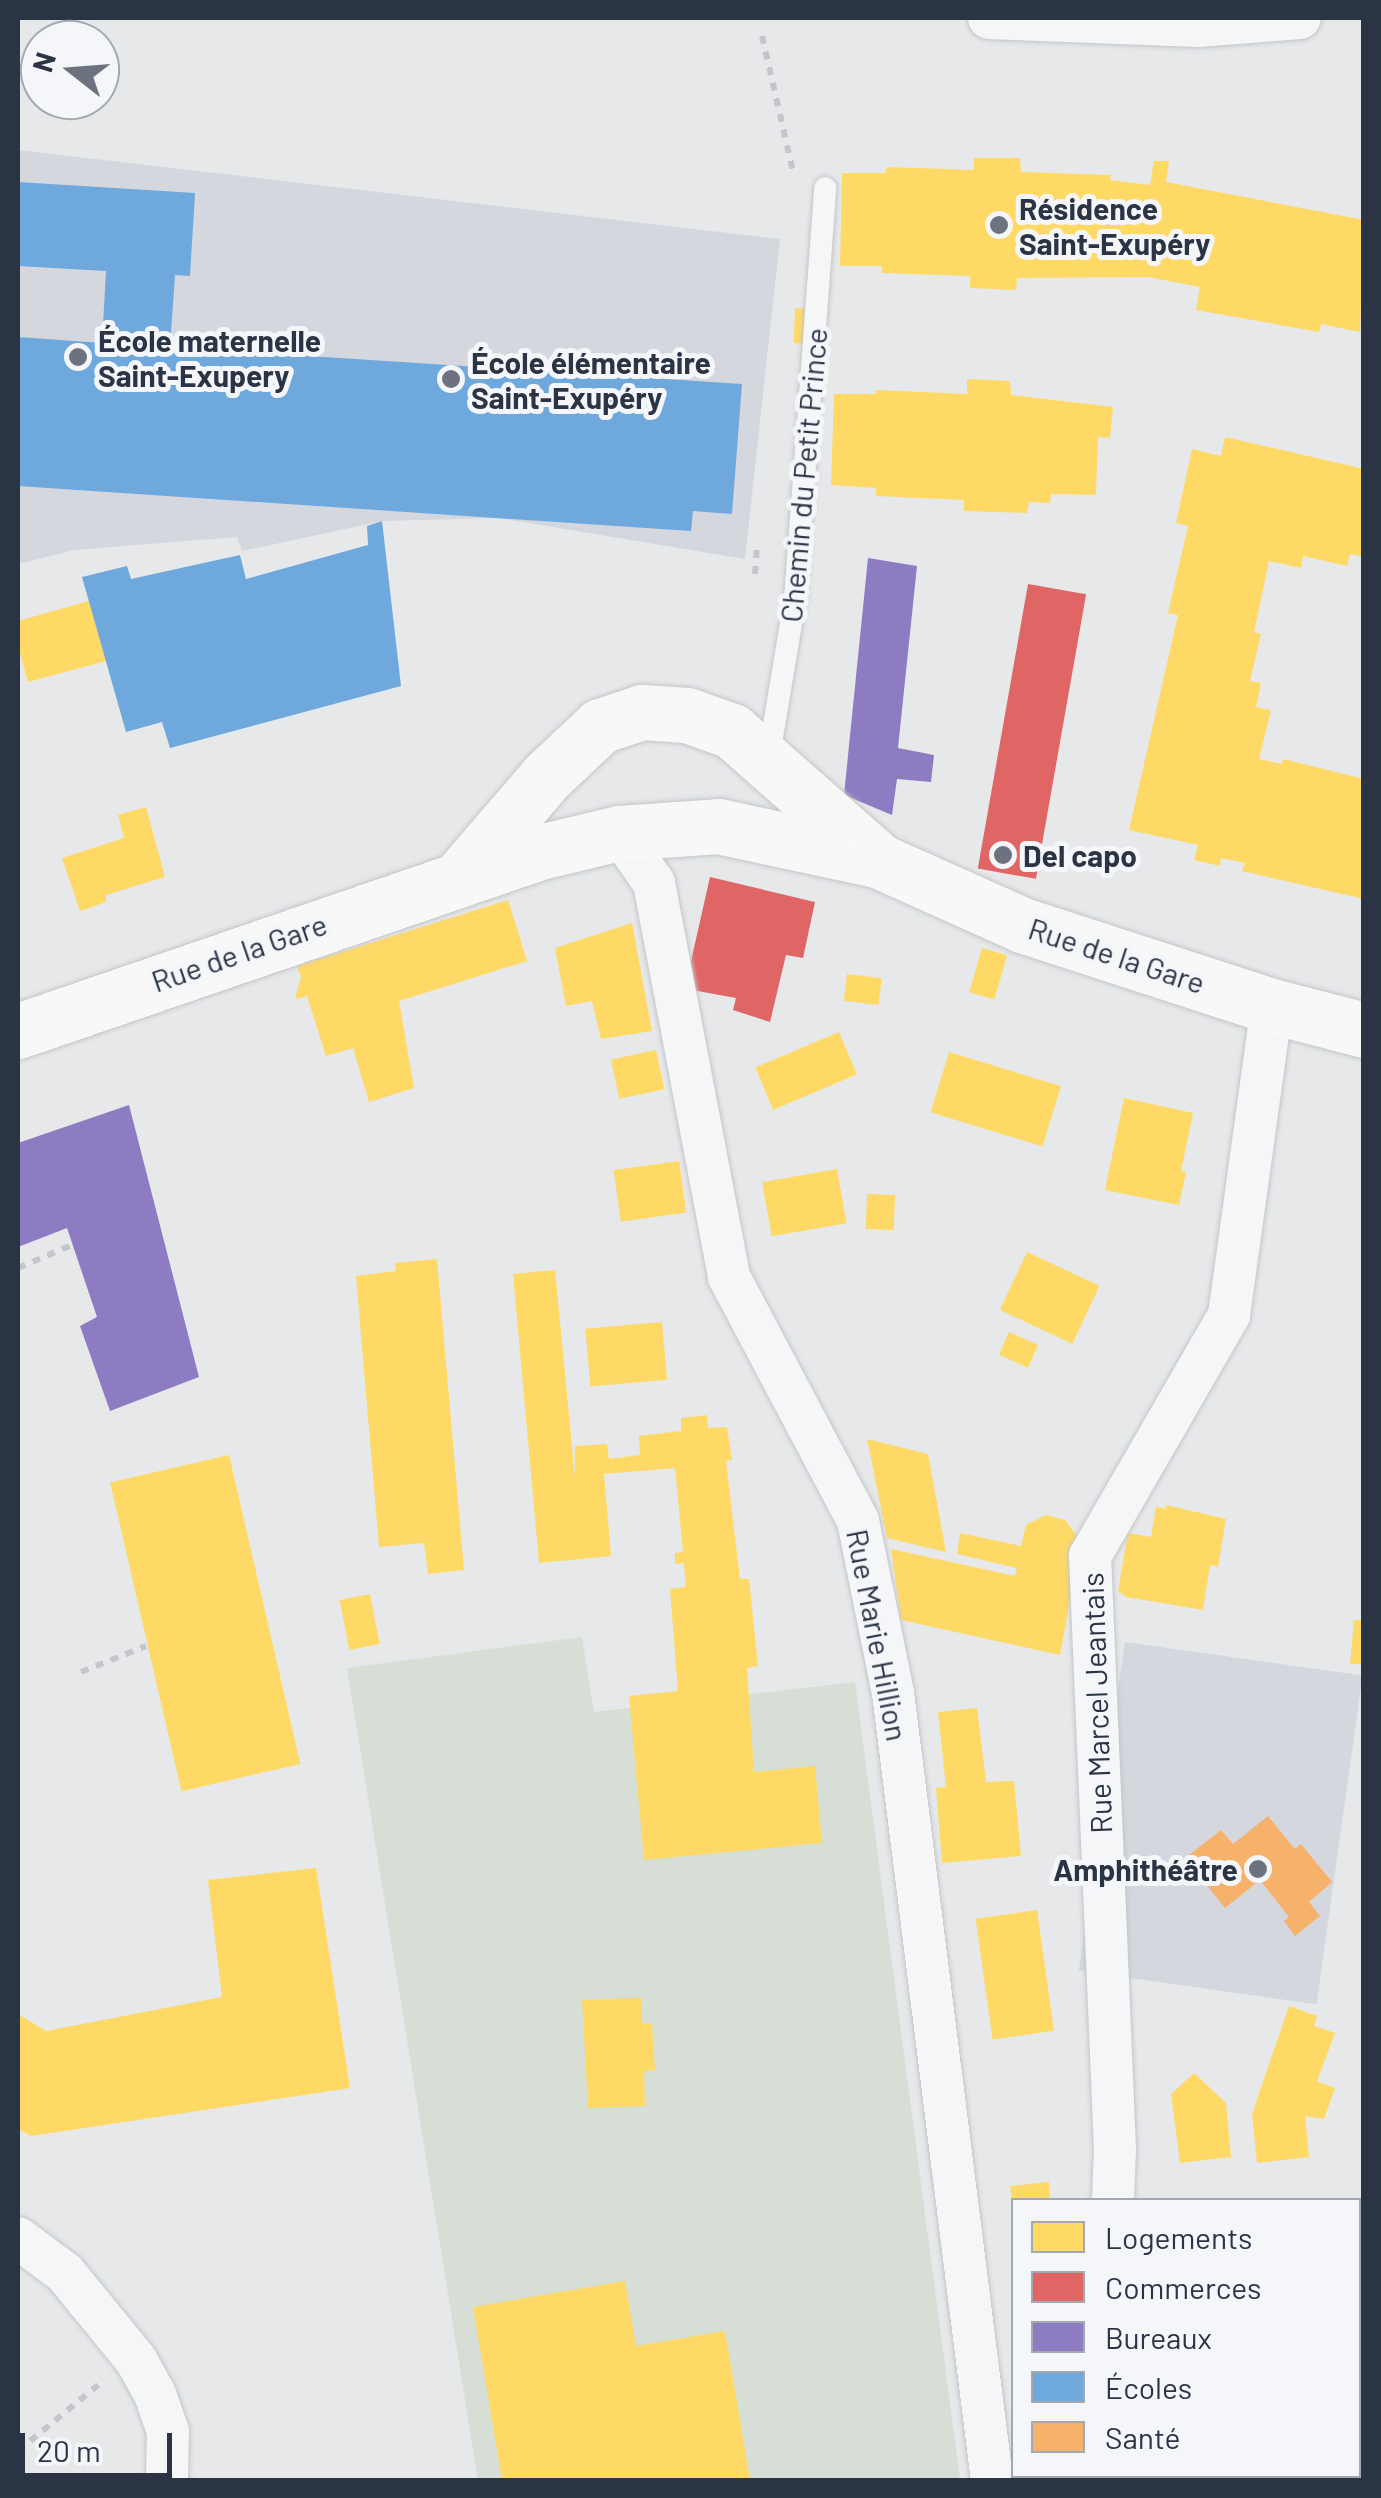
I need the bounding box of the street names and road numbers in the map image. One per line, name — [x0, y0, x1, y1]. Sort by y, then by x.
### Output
street label: Chemin du Petit Prince — [772, 326, 834, 624]
street label: Rue de la Gare — [146, 905, 332, 999]
street label: Rue de la Gare — [1024, 910, 1210, 1000]
street label: Rue Marie Hillion — [840, 1526, 916, 1744]
street label: Rue Marcel Jeantais — [1073, 1572, 1119, 1834]

